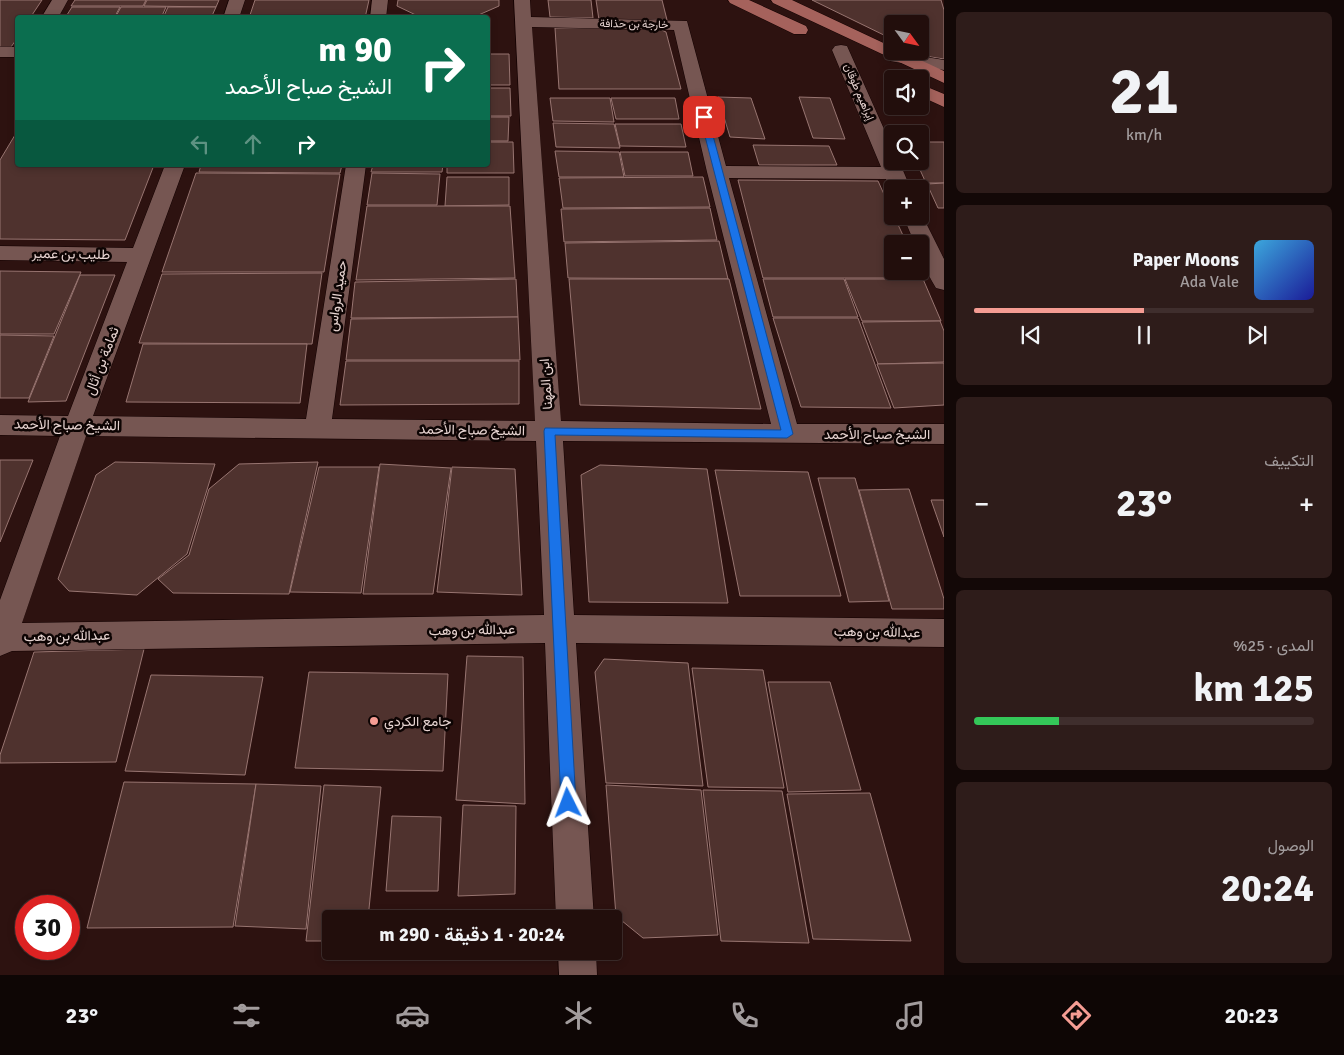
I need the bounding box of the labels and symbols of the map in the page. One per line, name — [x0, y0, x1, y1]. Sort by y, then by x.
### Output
north arrow — [884, 15, 929, 60]
street label: خارجة بن حذافة — [600, 17, 668, 31]
street label: إبراهيم طوقان — [840, 62, 877, 123]
pin — [683, 96, 725, 138]
street label: طليب بن عمير — [31, 245, 110, 263]
street label: حميد الرواس — [324, 259, 350, 333]
street label: ثمامة بن أثال — [81, 325, 124, 398]
street label: ابن المهنا — [536, 358, 556, 410]
street label: الشيخ صباح الأحمد — [14, 416, 120, 436]
street label: الشيخ صباح الأحمد — [419, 421, 525, 441]
street label: الشيخ صباح الأحمد — [824, 426, 930, 445]
street label: عبدالله بن وهب — [429, 621, 515, 639]
street label: عبدالله بن وهب — [834, 623, 920, 641]
street label: عبدالله بن وهب — [24, 627, 110, 645]
place label: جامع الكردي — [384, 713, 451, 733]
marker: جامع الكردي — [368, 715, 380, 727]
position arrow — [541, 776, 593, 828]
speed limit sign: 30 — [15, 895, 80, 960]

